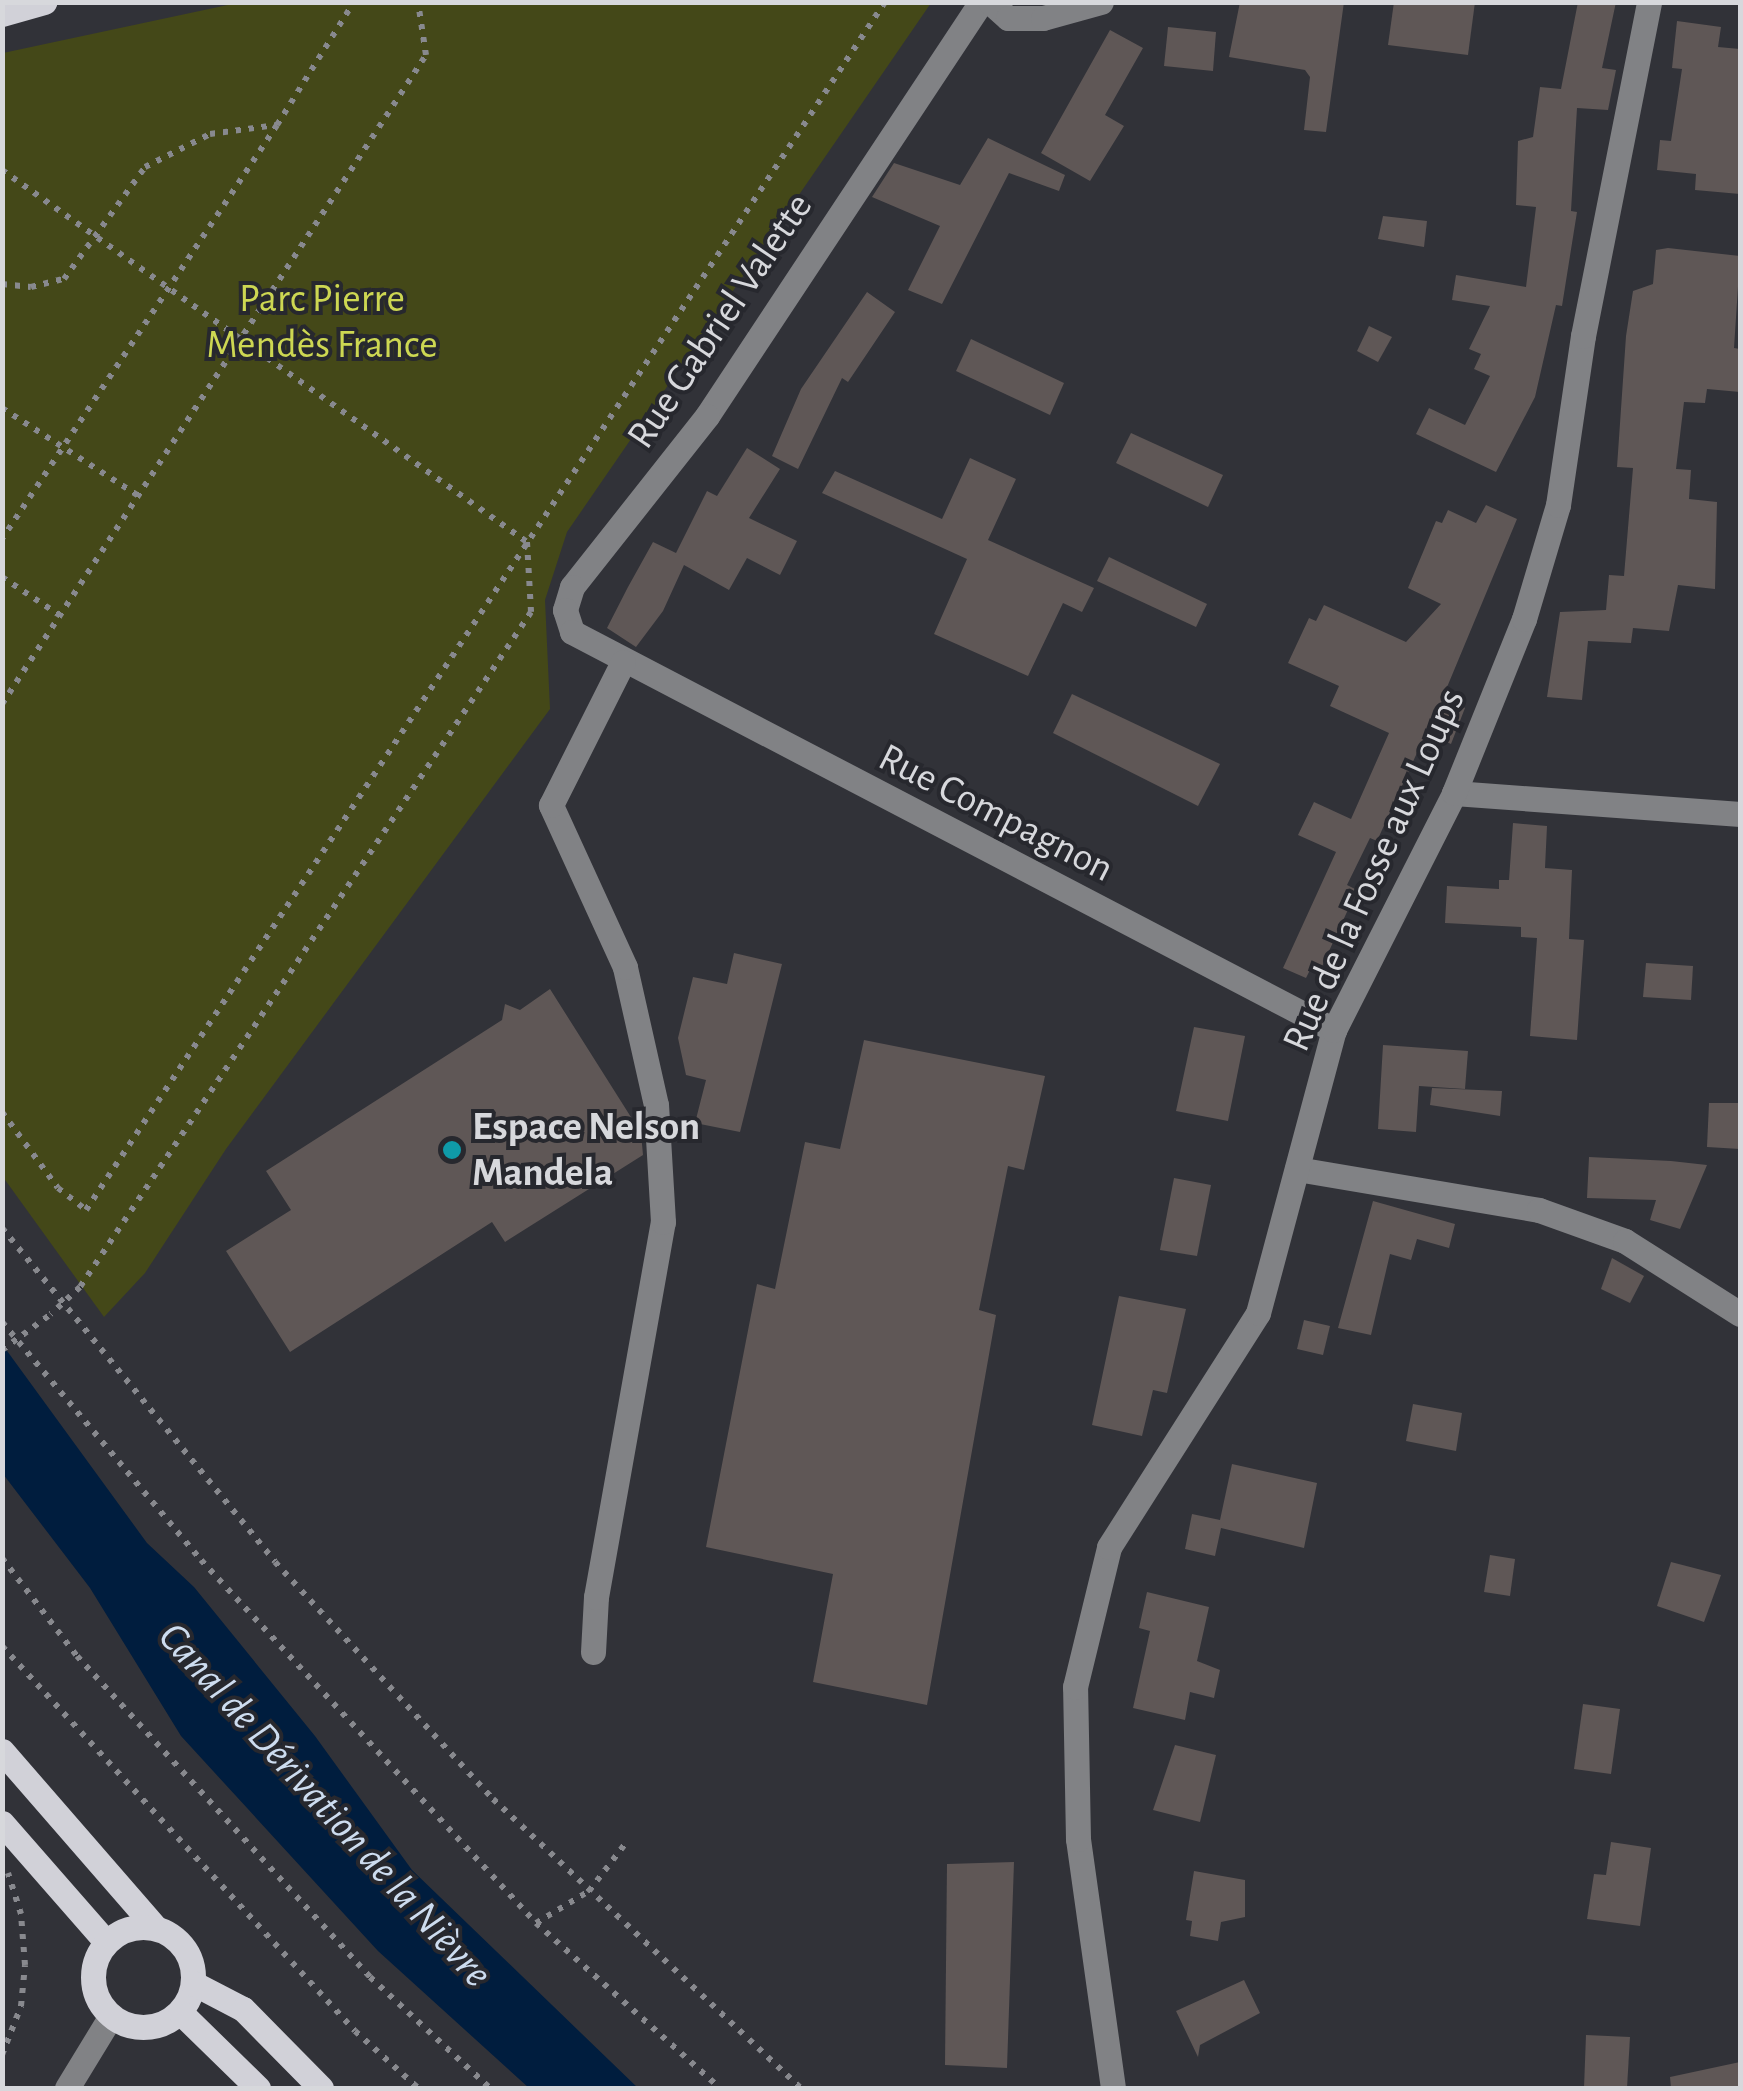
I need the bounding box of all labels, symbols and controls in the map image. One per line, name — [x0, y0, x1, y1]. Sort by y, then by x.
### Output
street label: Rue Gabriel Valette — [617, 184, 823, 458]
park label: Parc Pierre Mendès France — [206, 275, 438, 369]
street label: Rue de la Fosse aux Loups — [1272, 681, 1476, 1059]
street label: Rue Compagnon — [871, 733, 1121, 893]
place label: Espace Nelson Mandela — [472, 1103, 700, 1197]
marker: Espace Nelson Mandela — [441, 1139, 463, 1161]
water label: Canal de Dérivation de la Nièvre — [148, 1612, 502, 1998]

